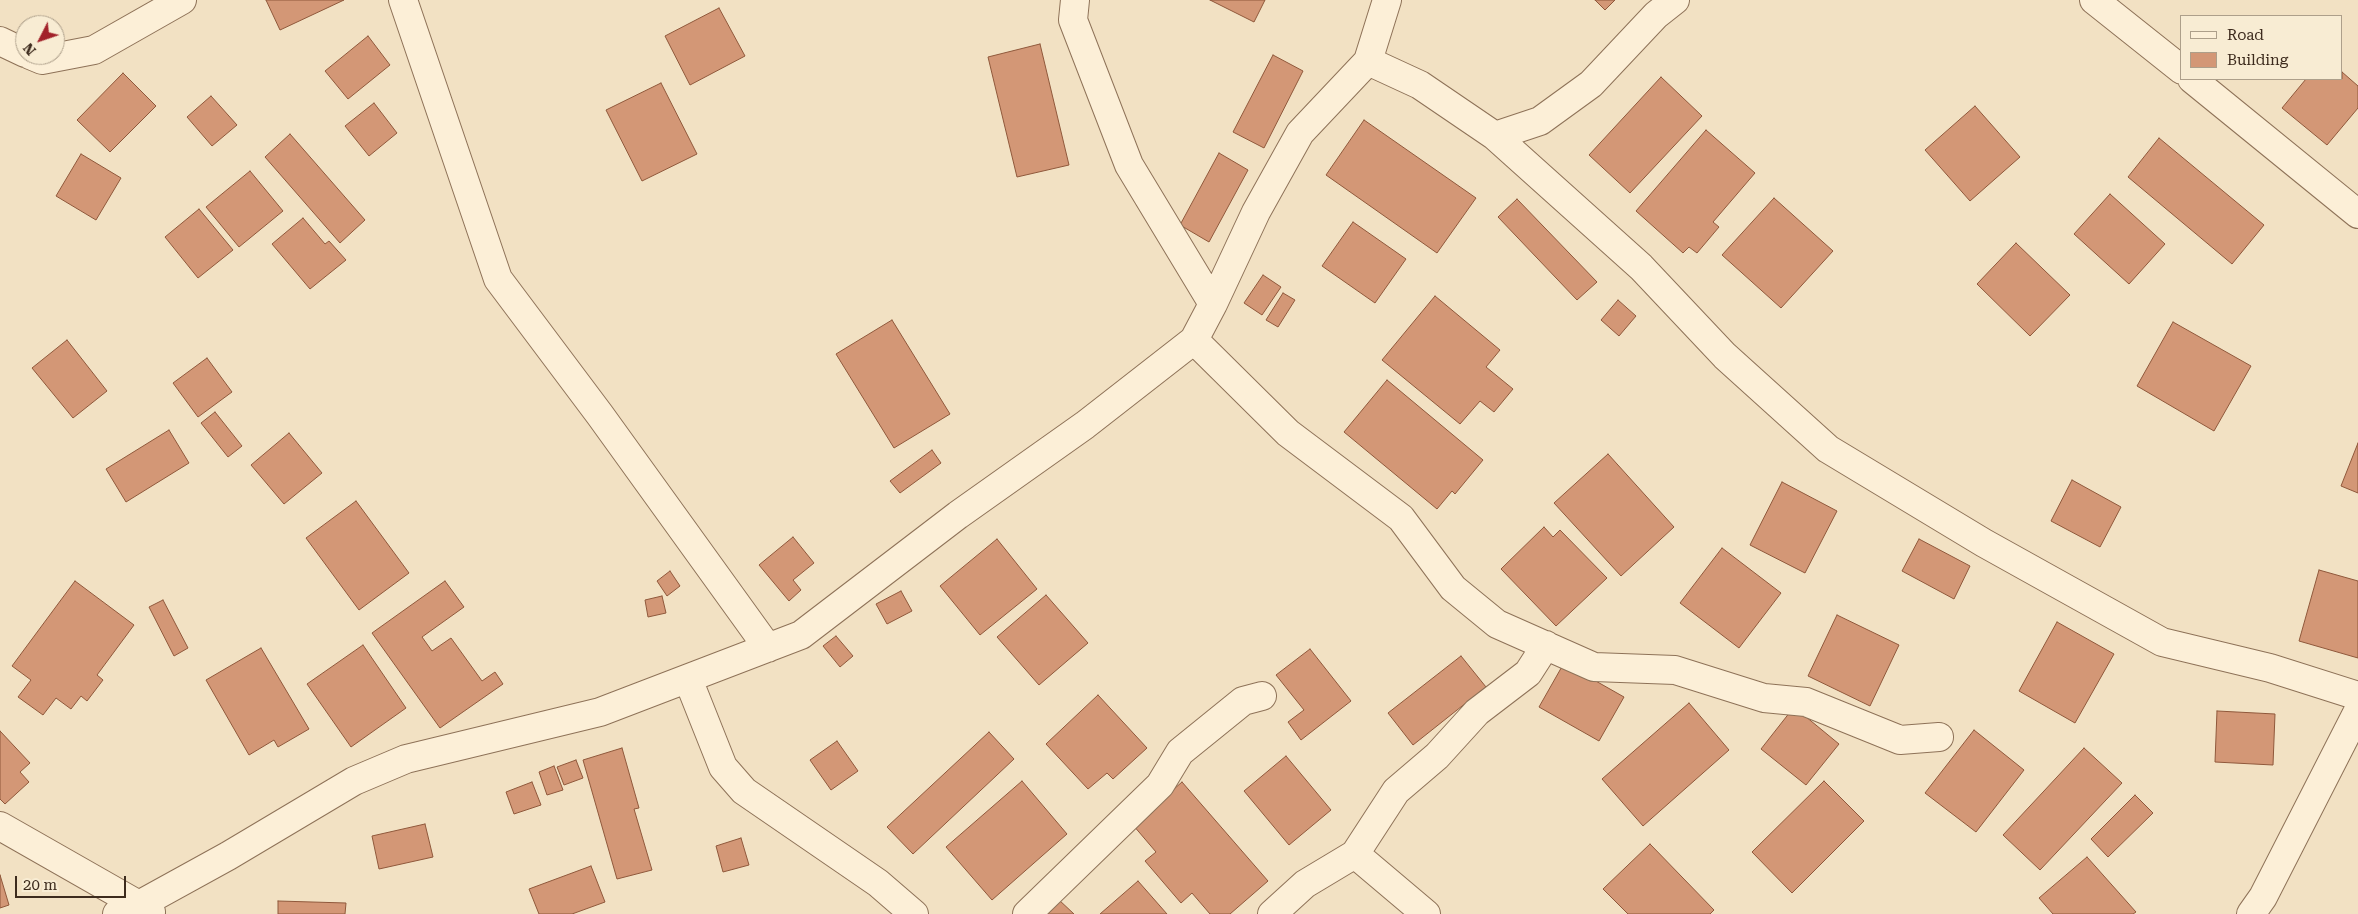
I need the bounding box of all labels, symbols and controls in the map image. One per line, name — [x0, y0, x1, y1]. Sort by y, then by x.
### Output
north arrow — [15, 15, 65, 65]
legend — [2180, 15, 2343, 80]
text: Road — [2227, 26, 2264, 44]
text: N — [20, 40, 39, 59]
text: Building — [2227, 51, 2288, 69]
scale bar — [18, 866, 129, 898]
text: 20 m — [23, 876, 57, 894]

